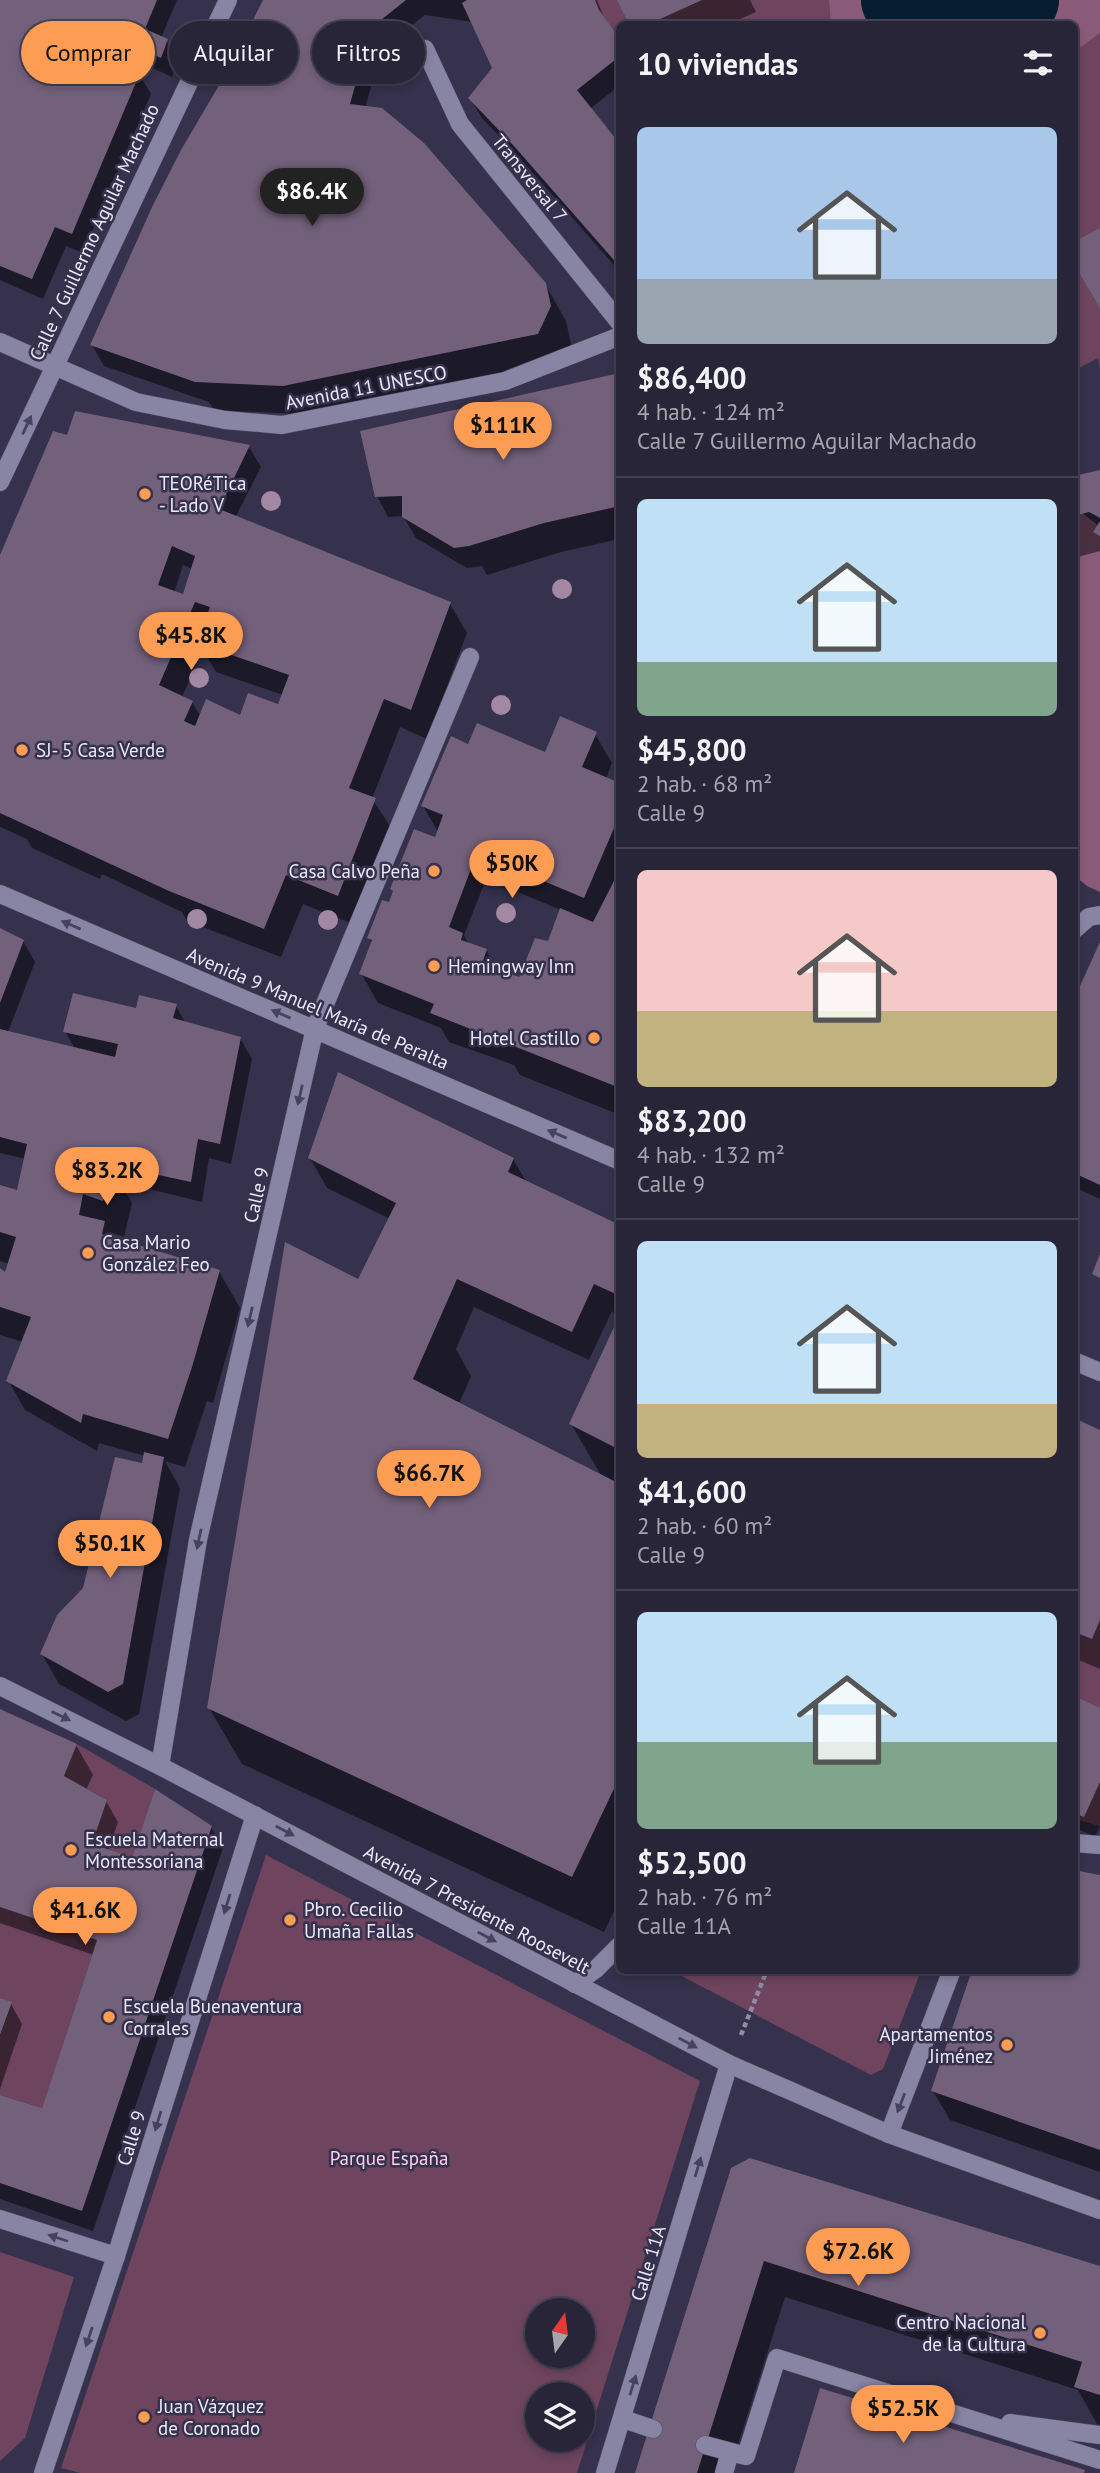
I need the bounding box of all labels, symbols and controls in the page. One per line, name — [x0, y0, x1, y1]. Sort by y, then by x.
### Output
chip: Comprar — [21, 21, 155, 84]
chip: Alquilar — [169, 21, 298, 84]
chip: Filtros — [312, 21, 425, 84]
text: 10 viviendas — [637, 44, 798, 83]
icon: filters — [1019, 44, 1057, 82]
street label: Calle 7 Guillermo Aguilar Machado — [24, 100, 164, 364]
street label: Transversal 7 — [487, 129, 573, 227]
pin: $86.4K — [255, 168, 369, 228]
icon: home — [784, 172, 910, 298]
text: $86.4K — [276, 176, 348, 205]
text: $86,400 — [637, 358, 747, 397]
street label: Avenida 11 UNESCO — [283, 360, 449, 414]
text: 4 hab. · 124 m² — [637, 397, 785, 426]
pin: $111K — [454, 402, 552, 462]
text: $111K — [470, 410, 536, 439]
one-way arrow — [21, 414, 32, 435]
text: Calle 7 Guillermo Aguilar Machado — [637, 426, 977, 455]
place label: TEORéTica - Lado V — [159, 471, 246, 517]
marker: TEORéTica - Lado V — [137, 486, 153, 502]
icon: home — [784, 544, 910, 670]
pin: $45.8K — [134, 612, 248, 672]
text: $45.8K — [155, 620, 227, 649]
text: $45,800 — [637, 730, 747, 769]
place label: SJ- 5 Casa Verde — [36, 738, 165, 762]
marker: SJ- 5 Casa Verde — [14, 742, 30, 758]
text: 2 hab. · 68 m² — [637, 769, 772, 798]
text: Calle 9 — [637, 798, 705, 827]
pin: $50K — [471, 841, 553, 900]
text: $50K — [485, 848, 539, 877]
place label: Casa Calvo Peña — [288, 859, 420, 883]
marker: Casa Calvo Peña — [426, 863, 442, 879]
icon: home — [784, 915, 910, 1041]
one-way arrow — [61, 919, 82, 930]
street label: Avenida 9 Manuel María de Peralta — [183, 942, 453, 1074]
place label: Hemingway Inn — [448, 954, 574, 978]
marker: Hemingway Inn — [426, 958, 442, 974]
one-way arrow — [270, 1008, 291, 1019]
place label: Hotel Castillo — [470, 1026, 580, 1050]
marker: Hotel Castillo — [586, 1030, 602, 1046]
one-way arrow — [294, 1084, 305, 1106]
text: $83,200 — [637, 1101, 747, 1140]
one-way arrow — [546, 1128, 567, 1139]
text: 4 hab. · 132 m² — [637, 1140, 785, 1169]
pin: $83.2K — [50, 1148, 164, 1207]
text: $83.2K — [71, 1155, 143, 1184]
street label: Calle 9 — [238, 1165, 274, 1225]
text: Calle 9 — [637, 1169, 705, 1198]
place label: Casa Mario González Feo — [102, 1230, 210, 1276]
marker: Casa Mario González Feo — [80, 1245, 96, 1261]
icon: home — [784, 1286, 910, 1412]
one-way arrow — [244, 1306, 255, 1328]
pin: $66.7K — [372, 1450, 486, 1510]
text: $66.7K — [393, 1458, 465, 1487]
text: $41,600 — [637, 1472, 747, 1511]
text: 2 hab. · 60 m² — [637, 1511, 772, 1540]
pin: $50.1K — [53, 1520, 167, 1580]
text: $50.1K — [74, 1528, 146, 1557]
one-way arrow — [194, 1528, 205, 1550]
text: Calle 9 — [637, 1540, 705, 1569]
icon: home — [784, 1657, 910, 1783]
one-way arrow — [51, 1711, 71, 1722]
one-way arrow — [276, 1825, 296, 1837]
place label: Escuela Maternal Montessoriana — [85, 1827, 224, 1873]
street label: Avenida 7 Presidente Roosevelt — [360, 1839, 595, 1979]
marker: Escuela Maternal Montessoriana — [63, 1842, 79, 1858]
text: $52,500 — [637, 1843, 747, 1882]
text: 2 hab. · 76 m² — [637, 1882, 772, 1911]
pin: $41.6K — [28, 1888, 142, 1947]
one-way arrow — [221, 1893, 231, 1914]
text: $41.6K — [49, 1895, 121, 1924]
place label: Pbro. Cecilio Umaña Fallas — [304, 1897, 414, 1943]
text: Calle 11A — [637, 1911, 731, 1940]
marker: Pbro. Cecilio Umaña Fallas — [282, 1912, 298, 1928]
one-way arrow — [477, 1931, 497, 1943]
place label: Escuela Buenaventura Corrales — [123, 1994, 302, 2040]
marker: Escuela Buenaventura Corrales — [101, 2009, 117, 2025]
place label: Apartamentos Jiménez — [879, 2022, 993, 2068]
one-way arrow — [678, 2037, 698, 2049]
marker: Apartamentos Jiménez — [999, 2037, 1015, 2053]
one-way arrow — [895, 2092, 906, 2113]
street label: Calle 9 — [111, 2108, 151, 2168]
one-way arrow — [153, 2110, 163, 2131]
park label: Parque España — [330, 2146, 448, 2170]
one-way arrow — [694, 2156, 704, 2177]
street label: Calle 11A — [625, 2222, 671, 2304]
pin: $72.6K — [801, 2228, 915, 2288]
one-way arrow — [47, 2232, 68, 2243]
text: $72.6K — [822, 2236, 894, 2265]
north arrow — [525, 2298, 595, 2368]
map controls — [525, 2298, 595, 2452]
place label: Centro Nacional de la Cultura — [896, 2310, 1026, 2356]
marker: Centro Nacional de la Cultura — [1032, 2325, 1048, 2341]
one-way arrow — [83, 2327, 93, 2348]
one-way arrow — [629, 2374, 639, 2395]
button: layers — [525, 2382, 595, 2452]
pin: $52.5K — [846, 2386, 960, 2445]
text: $52.5K — [867, 2393, 939, 2422]
place label: Juan Vázquez de Coronado — [157, 2394, 264, 2440]
marker: Juan Vázquez de Coronado — [136, 2409, 152, 2425]

